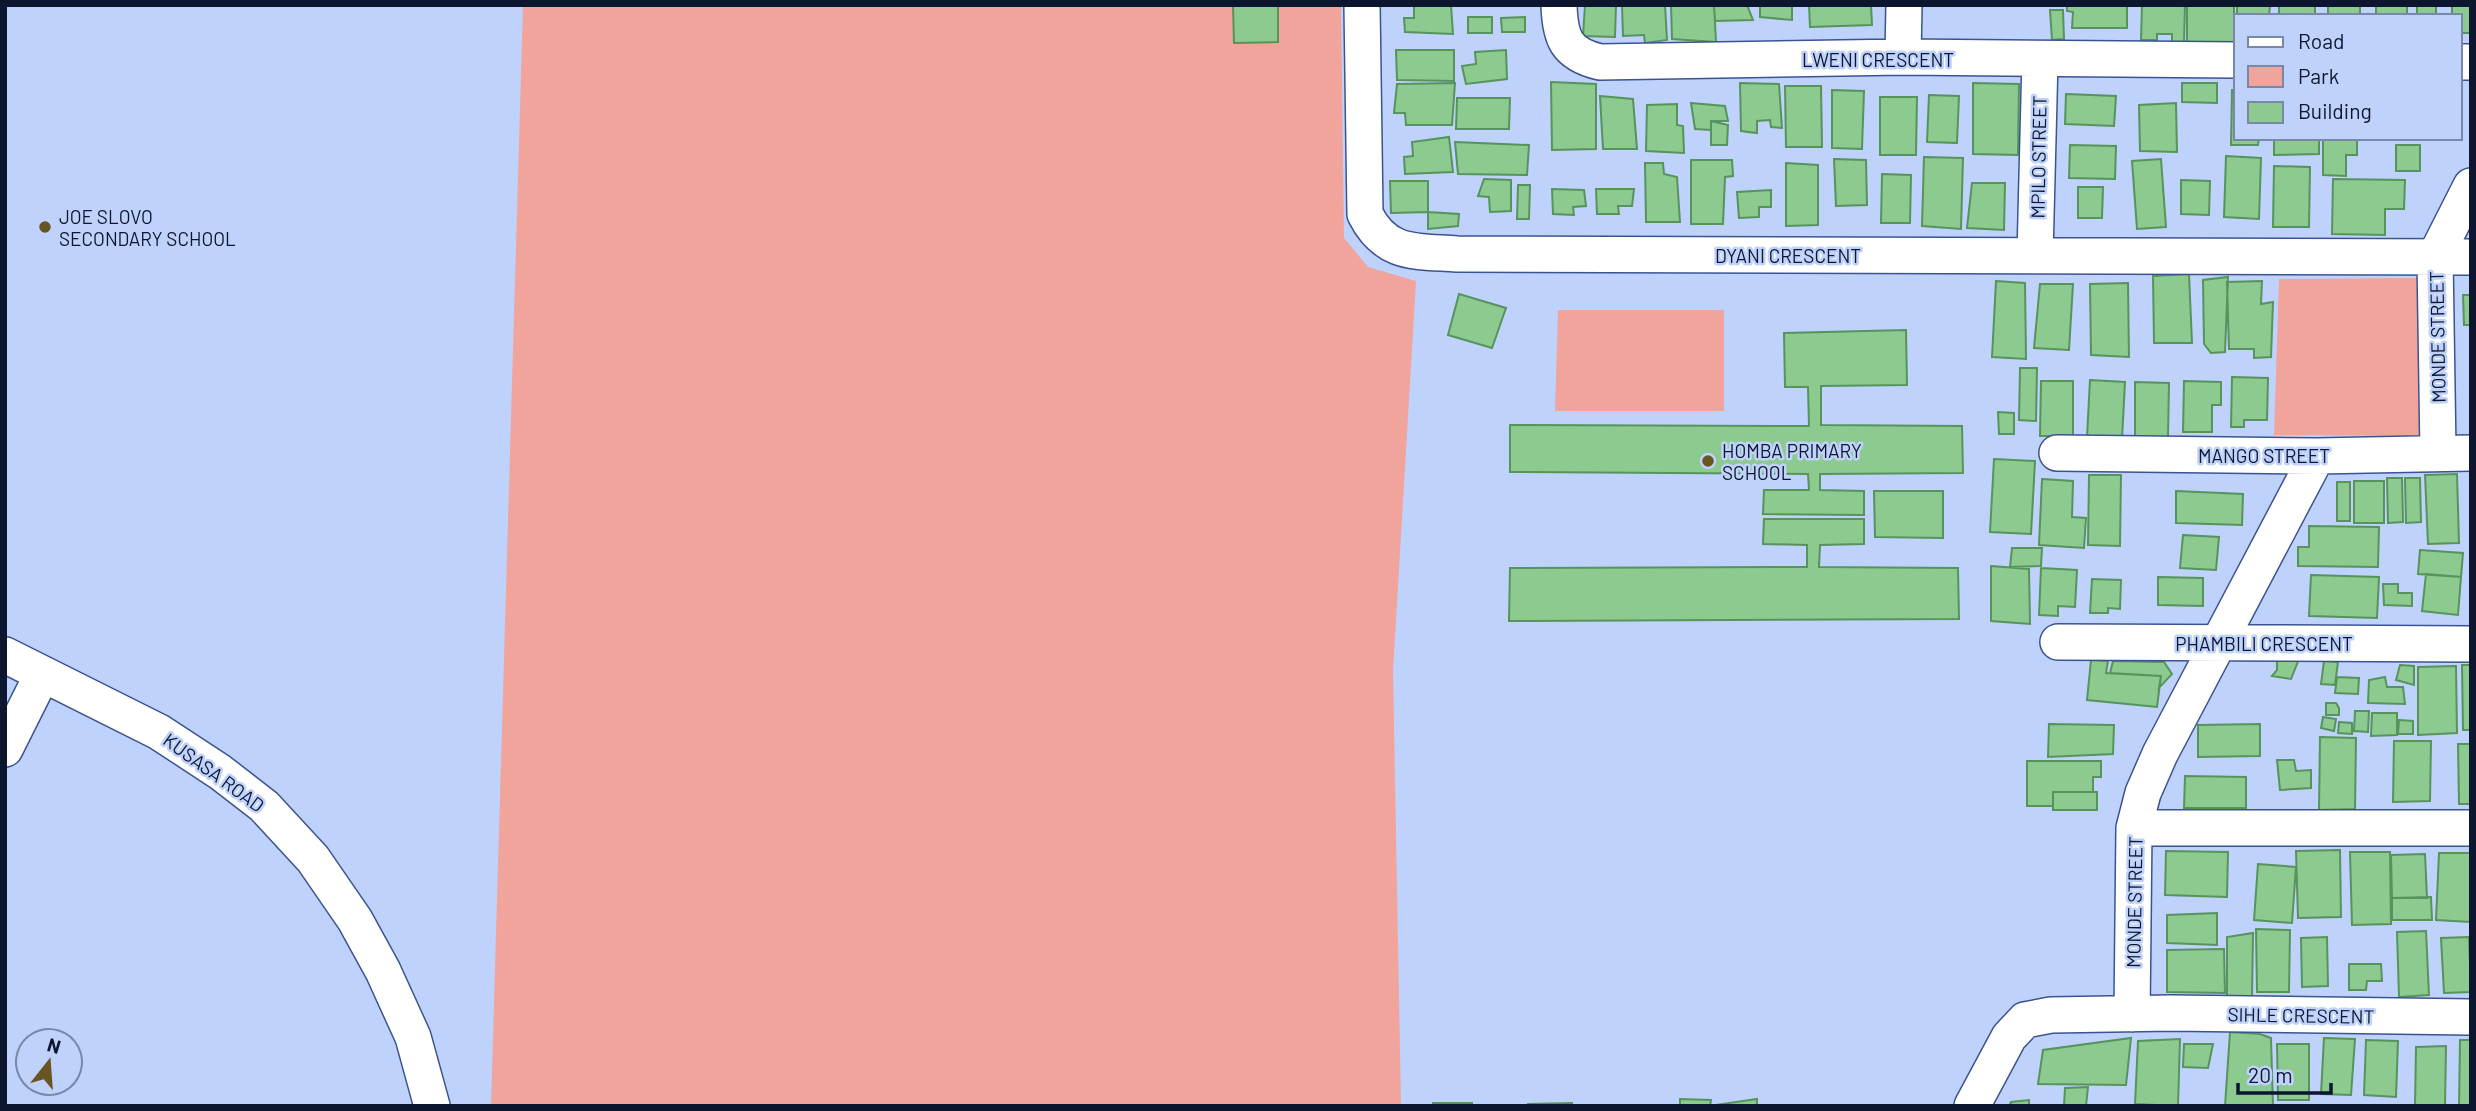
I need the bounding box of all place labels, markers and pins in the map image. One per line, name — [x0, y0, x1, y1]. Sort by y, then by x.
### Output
place label: JOE SLOVO SECONDARY SCHOOL — [59, 205, 236, 250]
marker: JOE SLOVO SECONDARY SCHOOL — [37, 219, 53, 235]
place label: HOMBA PRIMARY SCHOOL — [1722, 439, 1862, 484]
marker: HOMBA PRIMARY SCHOOL — [1700, 453, 1716, 469]

